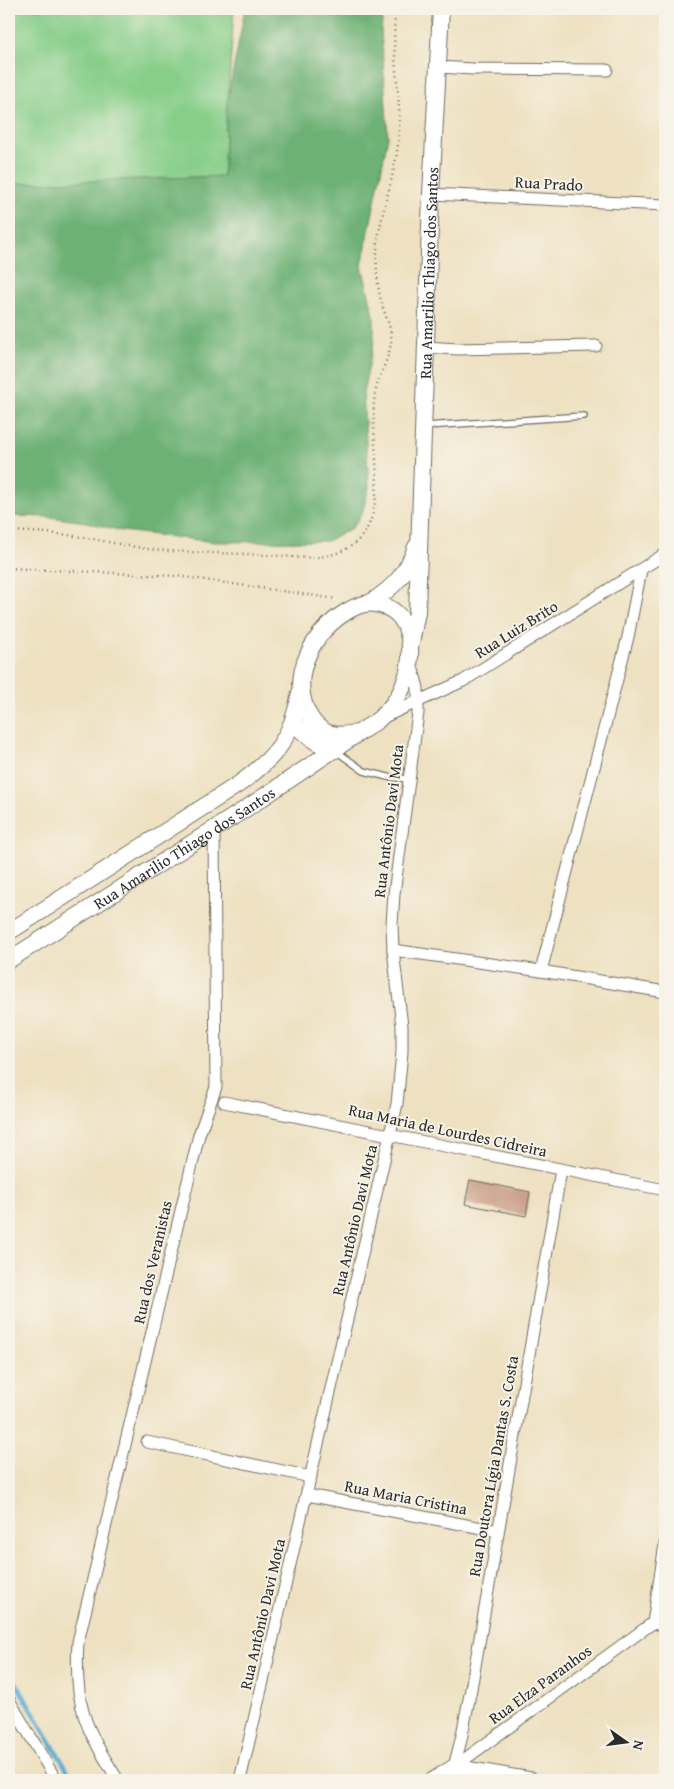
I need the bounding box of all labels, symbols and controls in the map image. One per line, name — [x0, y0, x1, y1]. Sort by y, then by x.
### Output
street label: Rua Amarilio Thiago dos Santos — [413, 166, 444, 379]
street label: Rua Prado — [514, 169, 584, 197]
street label: Rua Luiz Brito — [470, 594, 562, 664]
street label: Rua Antônio Davi Mota — [367, 743, 409, 899]
street label: Rua Amarilio Thiago dos Santos — [89, 780, 280, 915]
street label: Rua Maria de Lourdes Cidreira — [346, 1097, 550, 1163]
street label: Rua Antônio Davi Mota — [325, 1142, 383, 1298]
street label: Rua dos Veranistas — [126, 1198, 178, 1326]
street label: Rua Doutora Lígia Dantas S. Costa — [462, 1353, 524, 1578]
street label: Rua Maria Cristina — [343, 1473, 470, 1521]
street label: Rua Antônio Davi Mota — [233, 1536, 291, 1692]
street label: Rua Elza Paranhos — [483, 1638, 597, 1730]
north arrow — [602, 1716, 652, 1766]
text: N — [628, 1738, 649, 1753]

